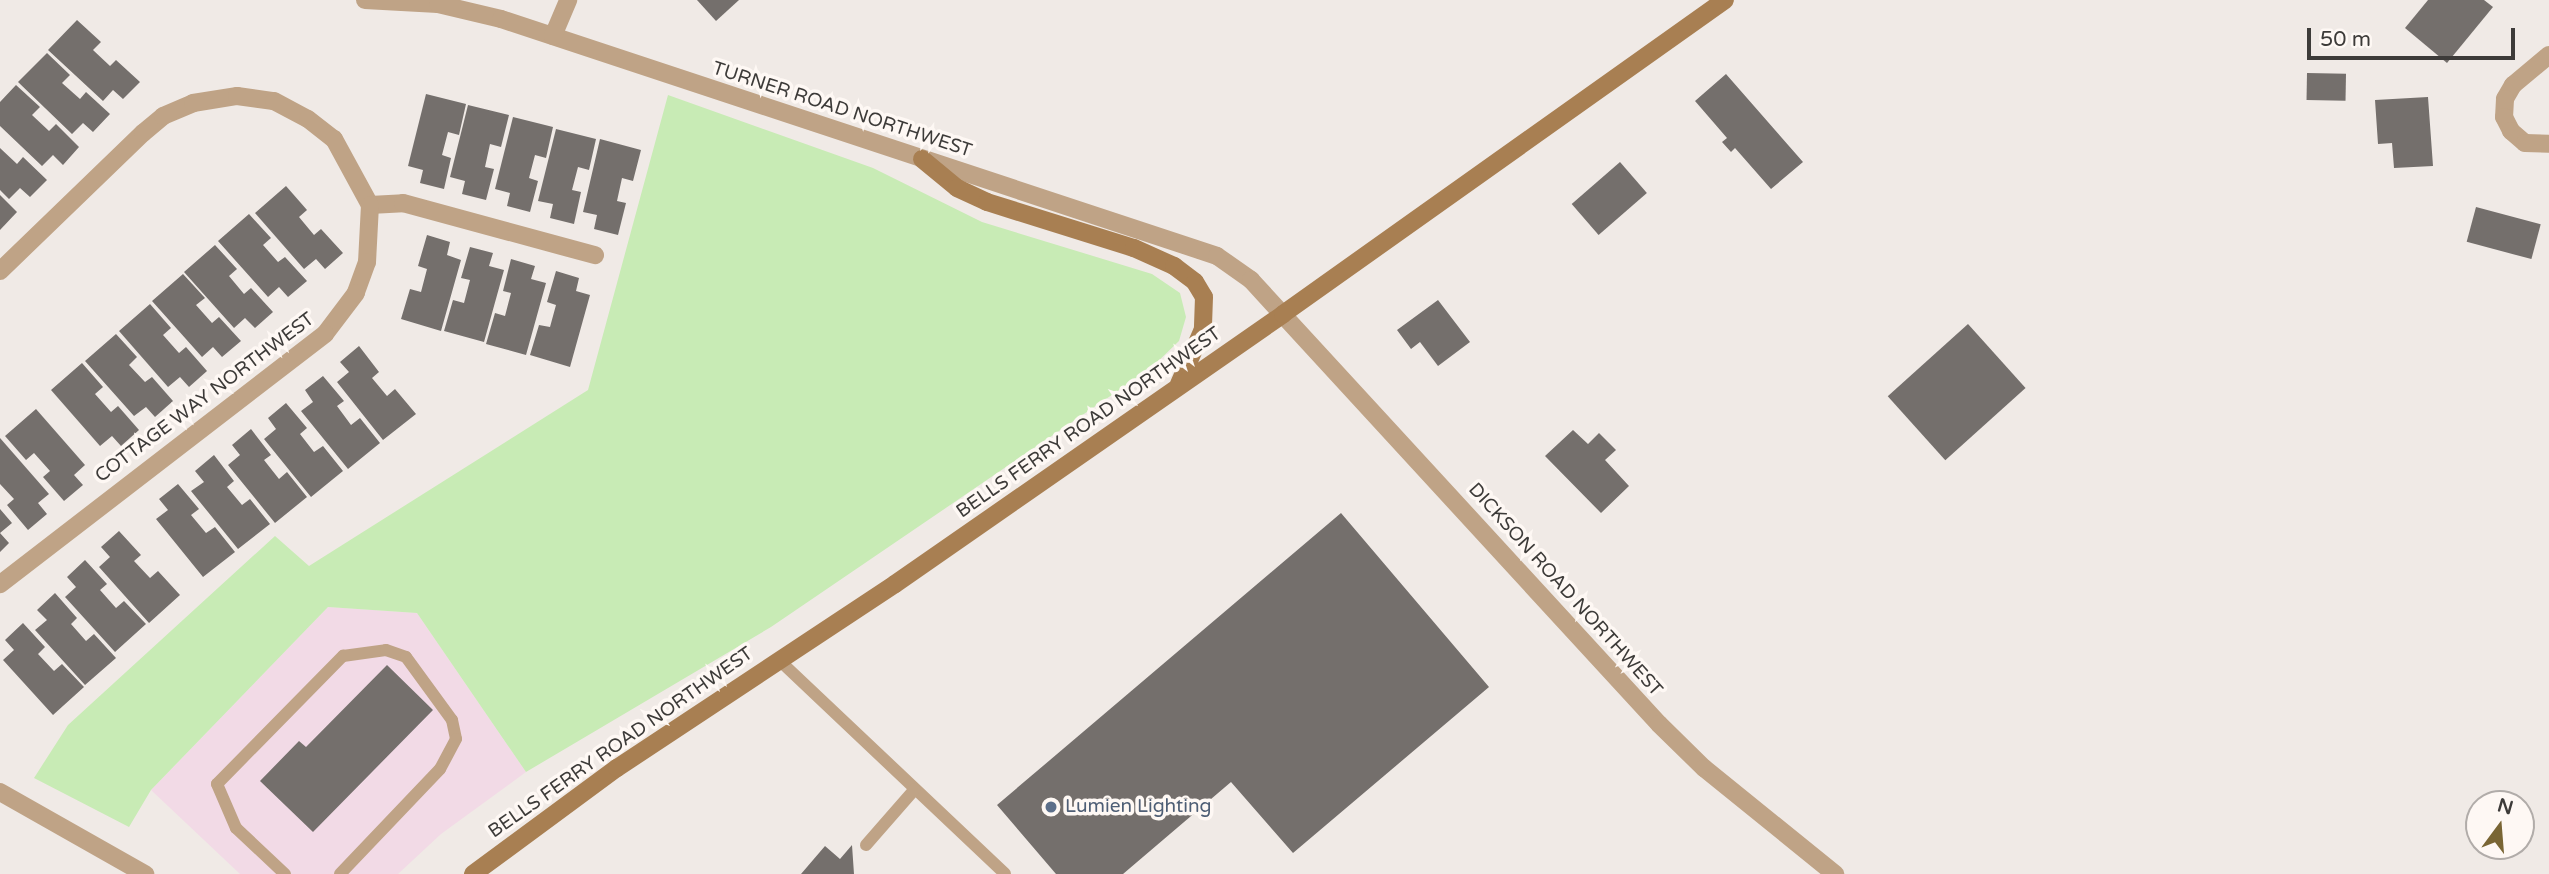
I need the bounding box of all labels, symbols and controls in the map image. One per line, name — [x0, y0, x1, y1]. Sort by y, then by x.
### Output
scale bar — [2311, 14, 2519, 58]
text: 50 m — [2320, 27, 2371, 52]
street label: TURNER ROAD NORTHWEST — [709, 57, 975, 163]
street label: COTTAGE WAY NORTHWEST — [91, 308, 319, 488]
street label: BELLS FERRY ROAD NORTHWEST — [952, 323, 1226, 523]
street label: DICKSON ROAD NORTHWEST — [1463, 479, 1667, 701]
street label: BELLS FERRY ROAD NORTHWEST — [484, 643, 758, 843]
north arrow — [2465, 790, 2535, 860]
text: N — [2495, 794, 2516, 819]
place label: Lumien Lighting — [1065, 796, 1212, 818]
marker: Lumien Lighting — [1043, 799, 1059, 815]

